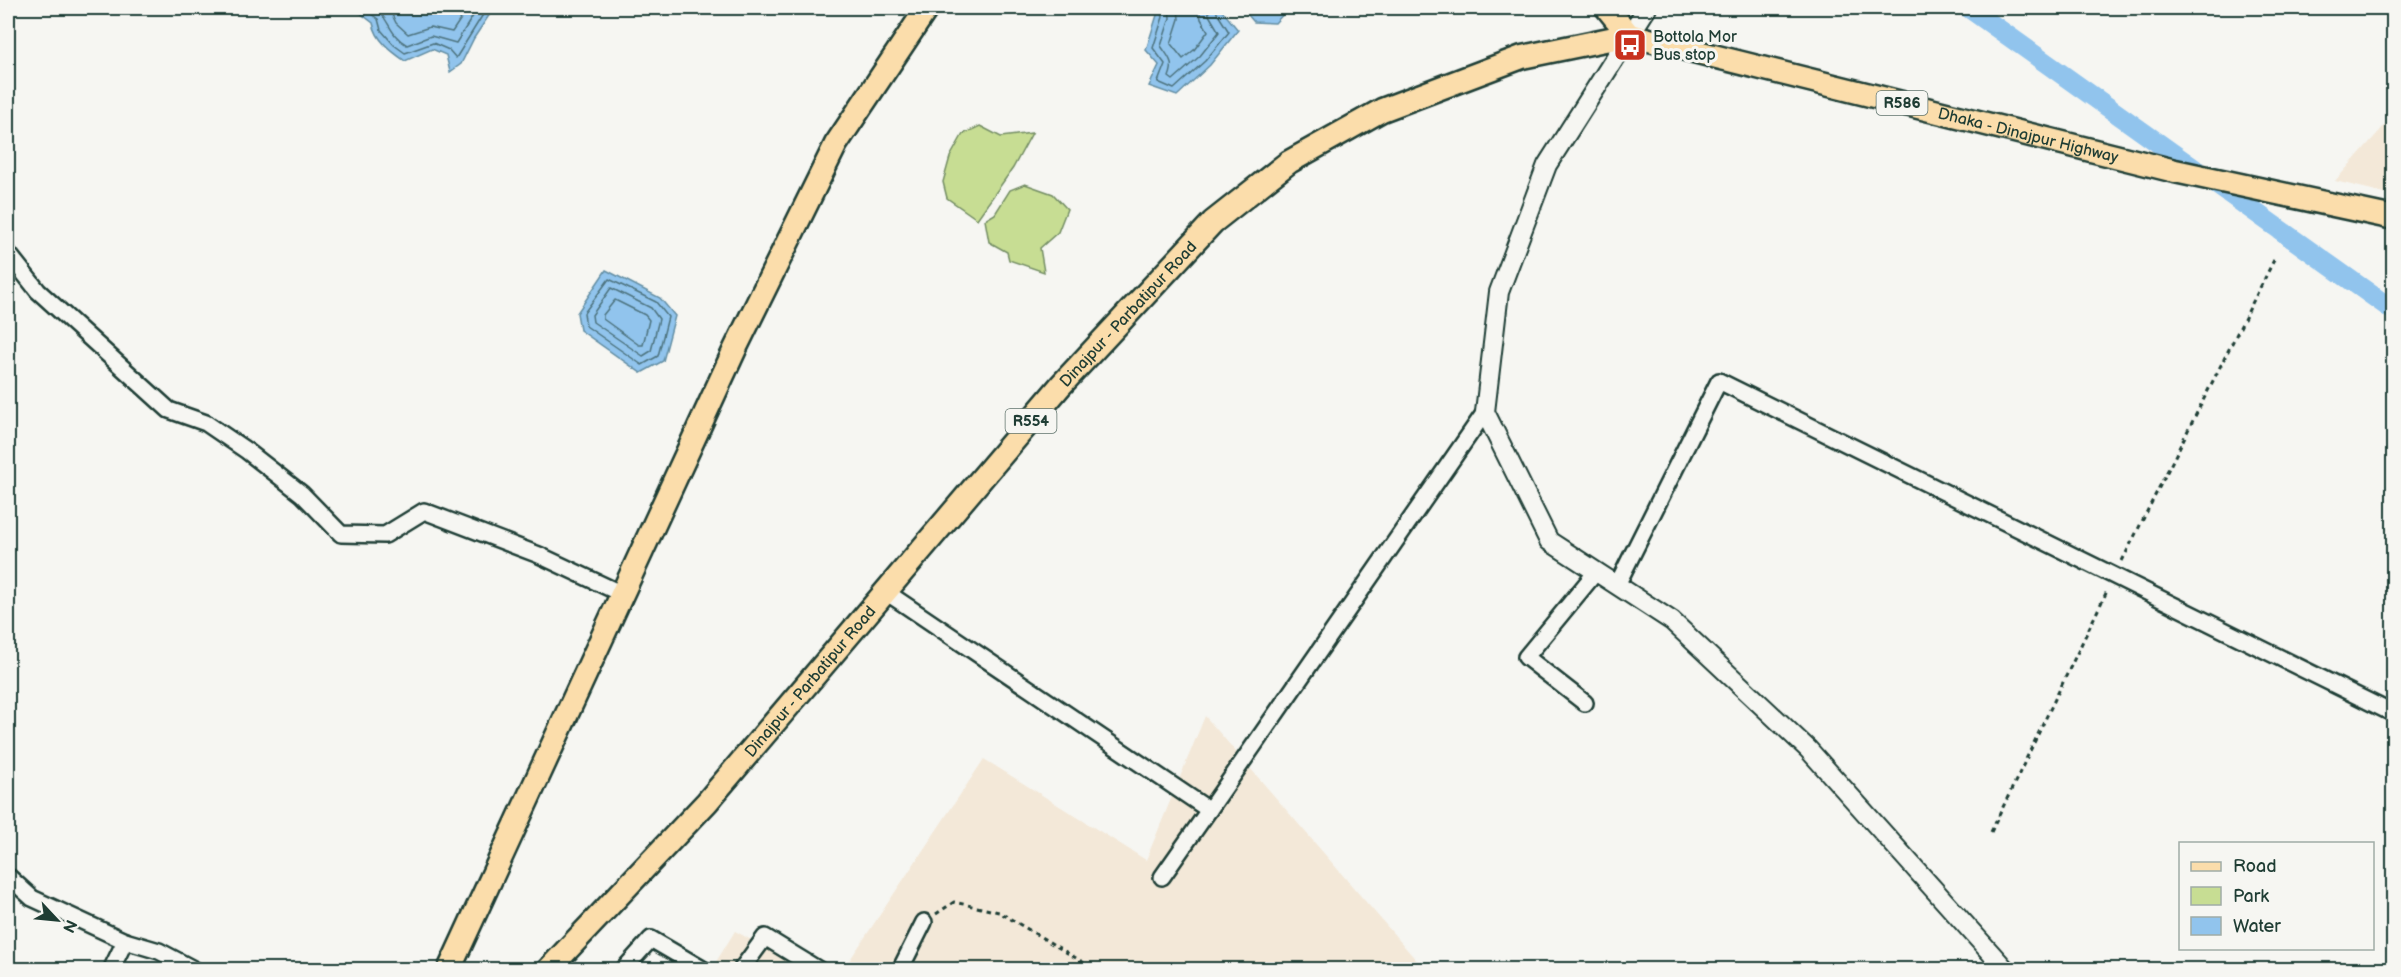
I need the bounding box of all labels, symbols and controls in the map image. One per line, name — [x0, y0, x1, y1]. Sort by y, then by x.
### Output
bus stop icon: Bottola Mor Bus stop — [1612, 27, 1648, 63]
place label: Bottola Mor Bus stop — [1653, 28, 1737, 65]
road number: R586 — [1876, 91, 1928, 115]
street label: Dhaka - Dinajpur Highway — [1936, 104, 2121, 168]
street label: Dinajpur - Parbatipur Road — [1056, 238, 1201, 391]
road number: R554 — [1006, 409, 1056, 433]
street label: Dinajpur - Parbatipur Road — [741, 603, 880, 761]
legend — [2179, 842, 2374, 950]
text: Road — [2233, 856, 2277, 877]
text: Park — [2233, 886, 2269, 907]
north arrow — [27, 890, 87, 950]
text: N — [58, 916, 80, 935]
text: Water — [2233, 916, 2281, 937]

